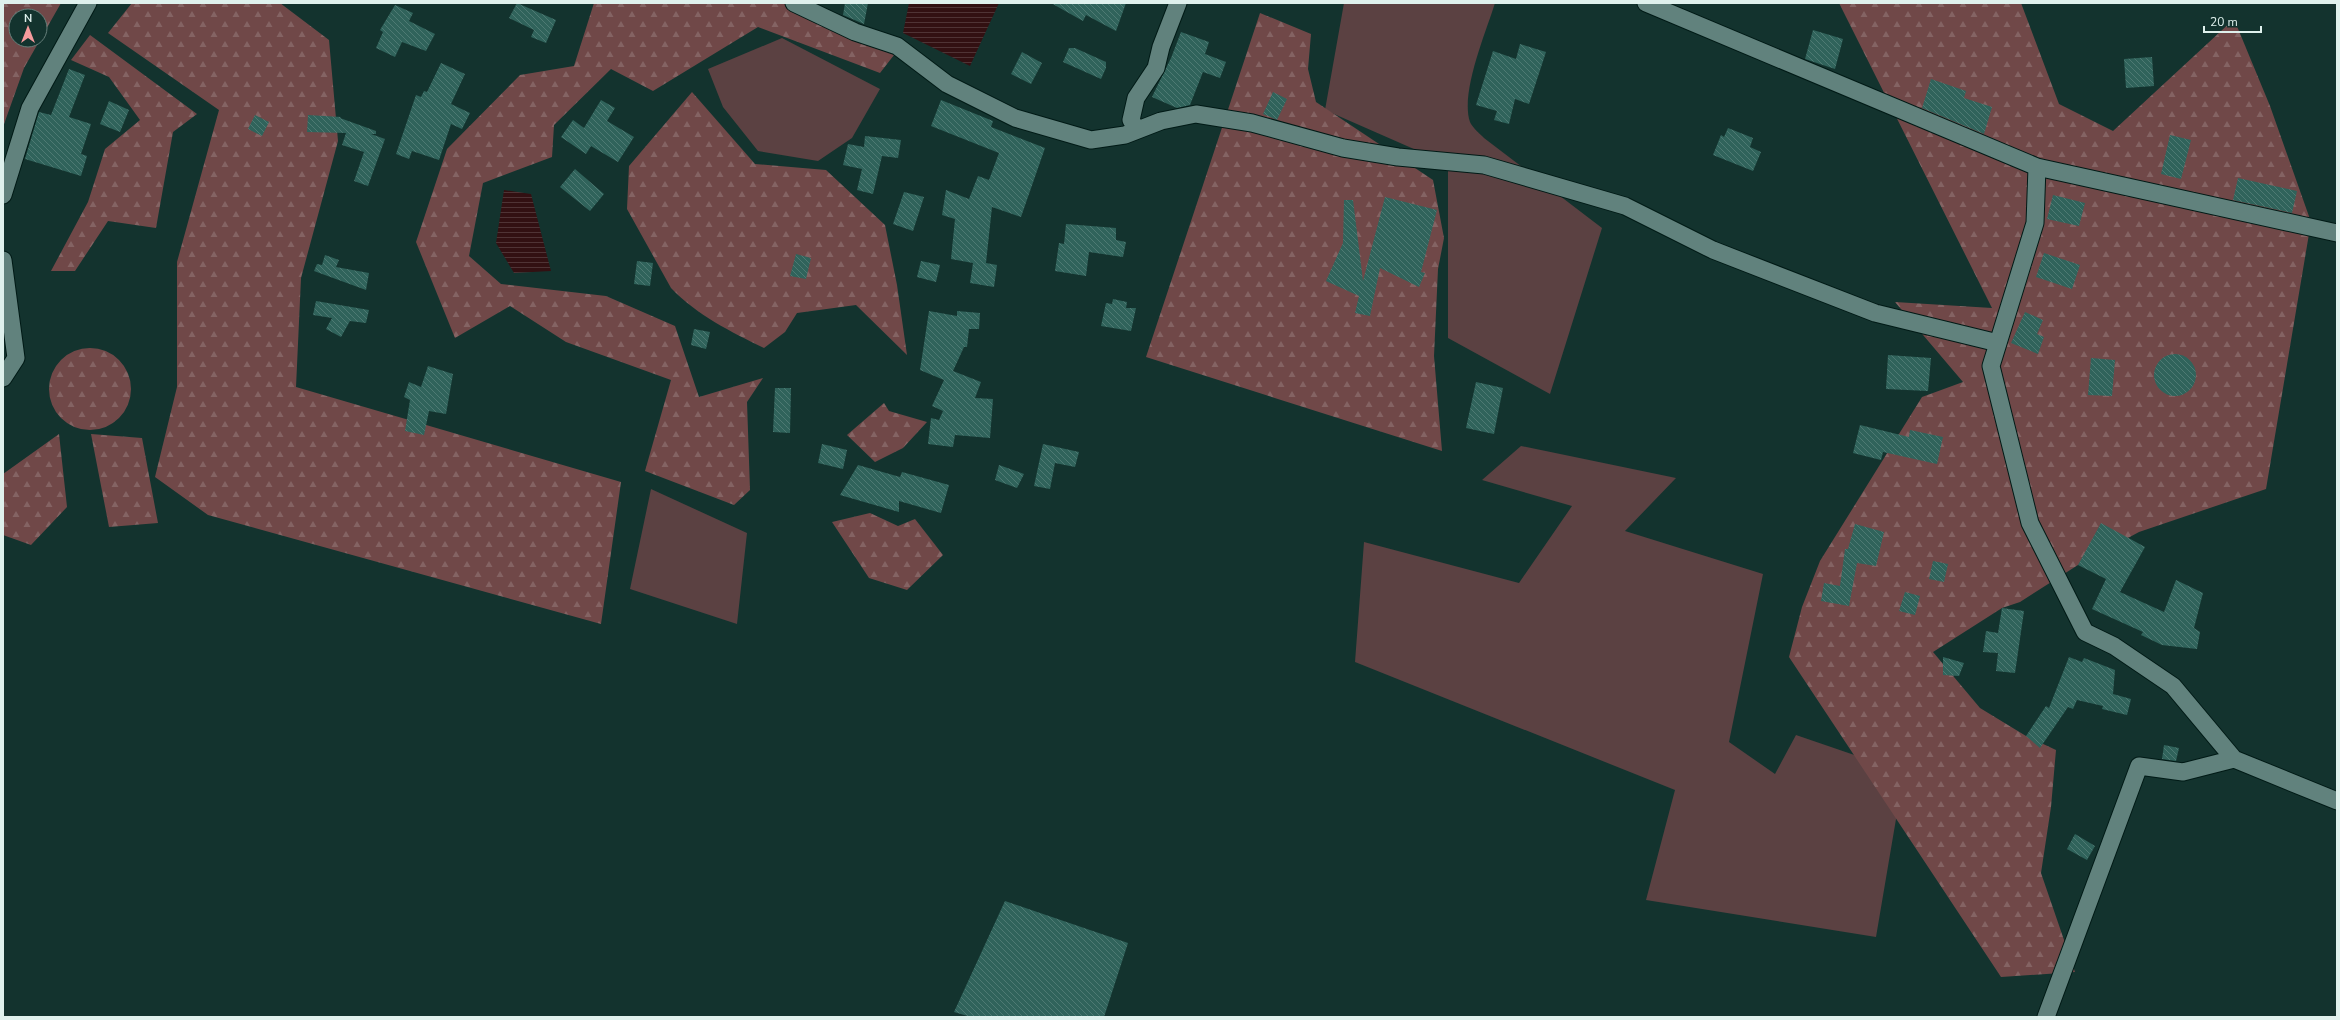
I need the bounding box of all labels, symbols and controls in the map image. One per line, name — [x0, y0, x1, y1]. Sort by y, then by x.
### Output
north arrow — [8, 8, 48, 48]
scale bar — [2204, 8, 2261, 34]
text: N — [24, 11, 32, 26]
text: 20 m — [2210, 14, 2238, 30]

